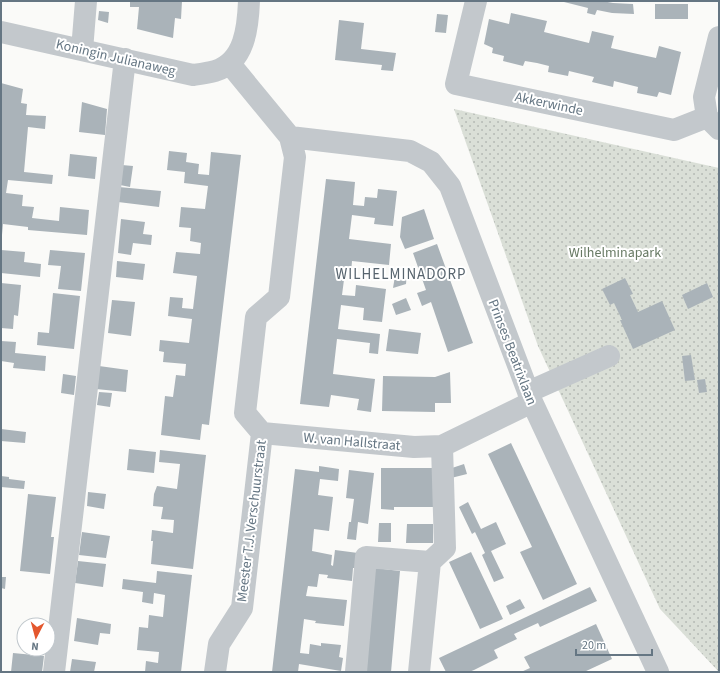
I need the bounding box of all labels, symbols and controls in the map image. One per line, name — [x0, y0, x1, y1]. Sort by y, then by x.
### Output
street label: Koningin Julianaweg — [54, 34, 178, 81]
street label: Akkerwinde — [513, 87, 585, 121]
park label: Wilhelminapark — [569, 243, 661, 263]
district label: WILHELMINADORP — [336, 264, 466, 285]
street label: Prinses Beatrixlaan — [483, 297, 541, 408]
street label: W. van Hallstraat — [303, 428, 402, 456]
street label: Meester T.J. Verschuurstraat — [232, 439, 272, 603]
north arrow — [16, 617, 56, 657]
scale bar — [576, 631, 652, 657]
text: 20 m — [582, 637, 606, 654]
text: N — [31, 639, 39, 654]

